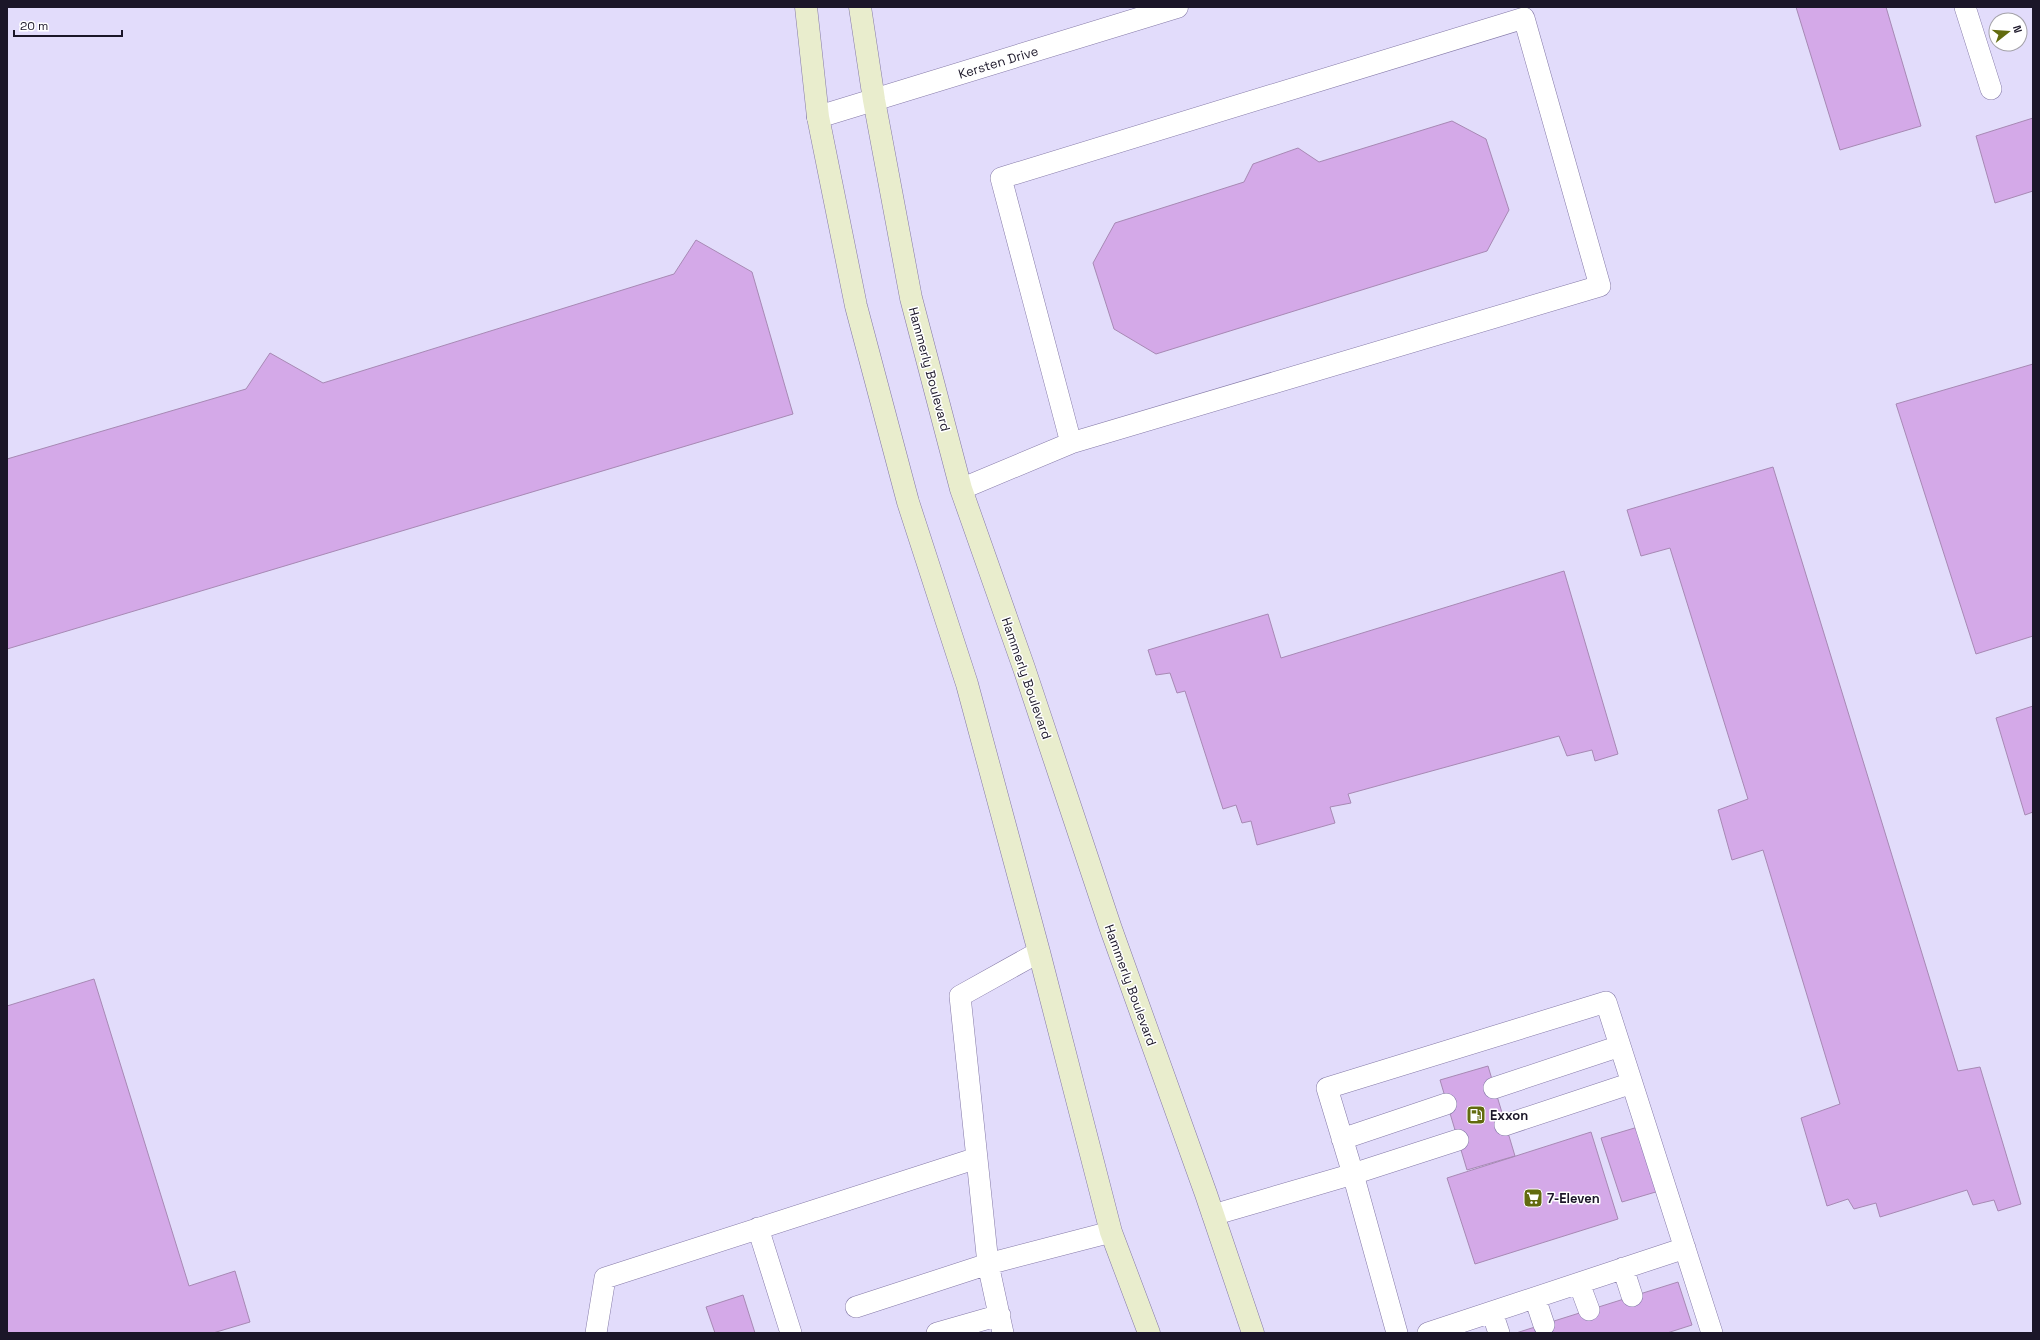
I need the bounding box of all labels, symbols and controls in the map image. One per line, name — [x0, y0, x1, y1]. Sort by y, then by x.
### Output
scale bar — [14, 12, 122, 38]
north arrow — [1988, 12, 2028, 52]
text: 20 m — [20, 18, 48, 34]
text: N — [2010, 24, 2025, 35]
street label: Kersten Drive — [956, 42, 1040, 83]
street label: Hammerly Boulevard — [905, 305, 954, 433]
street label: Hammerly Boulevard — [998, 615, 1055, 741]
street label: Hammerly Boulevard — [1101, 922, 1160, 1048]
fuel station icon: Exxon — [1465, 1104, 1487, 1126]
place label: Exxon — [1490, 1107, 1528, 1124]
supermarket icon: 7-Eleven — [1522, 1187, 1544, 1209]
place label: 7-Eleven — [1547, 1190, 1600, 1207]

